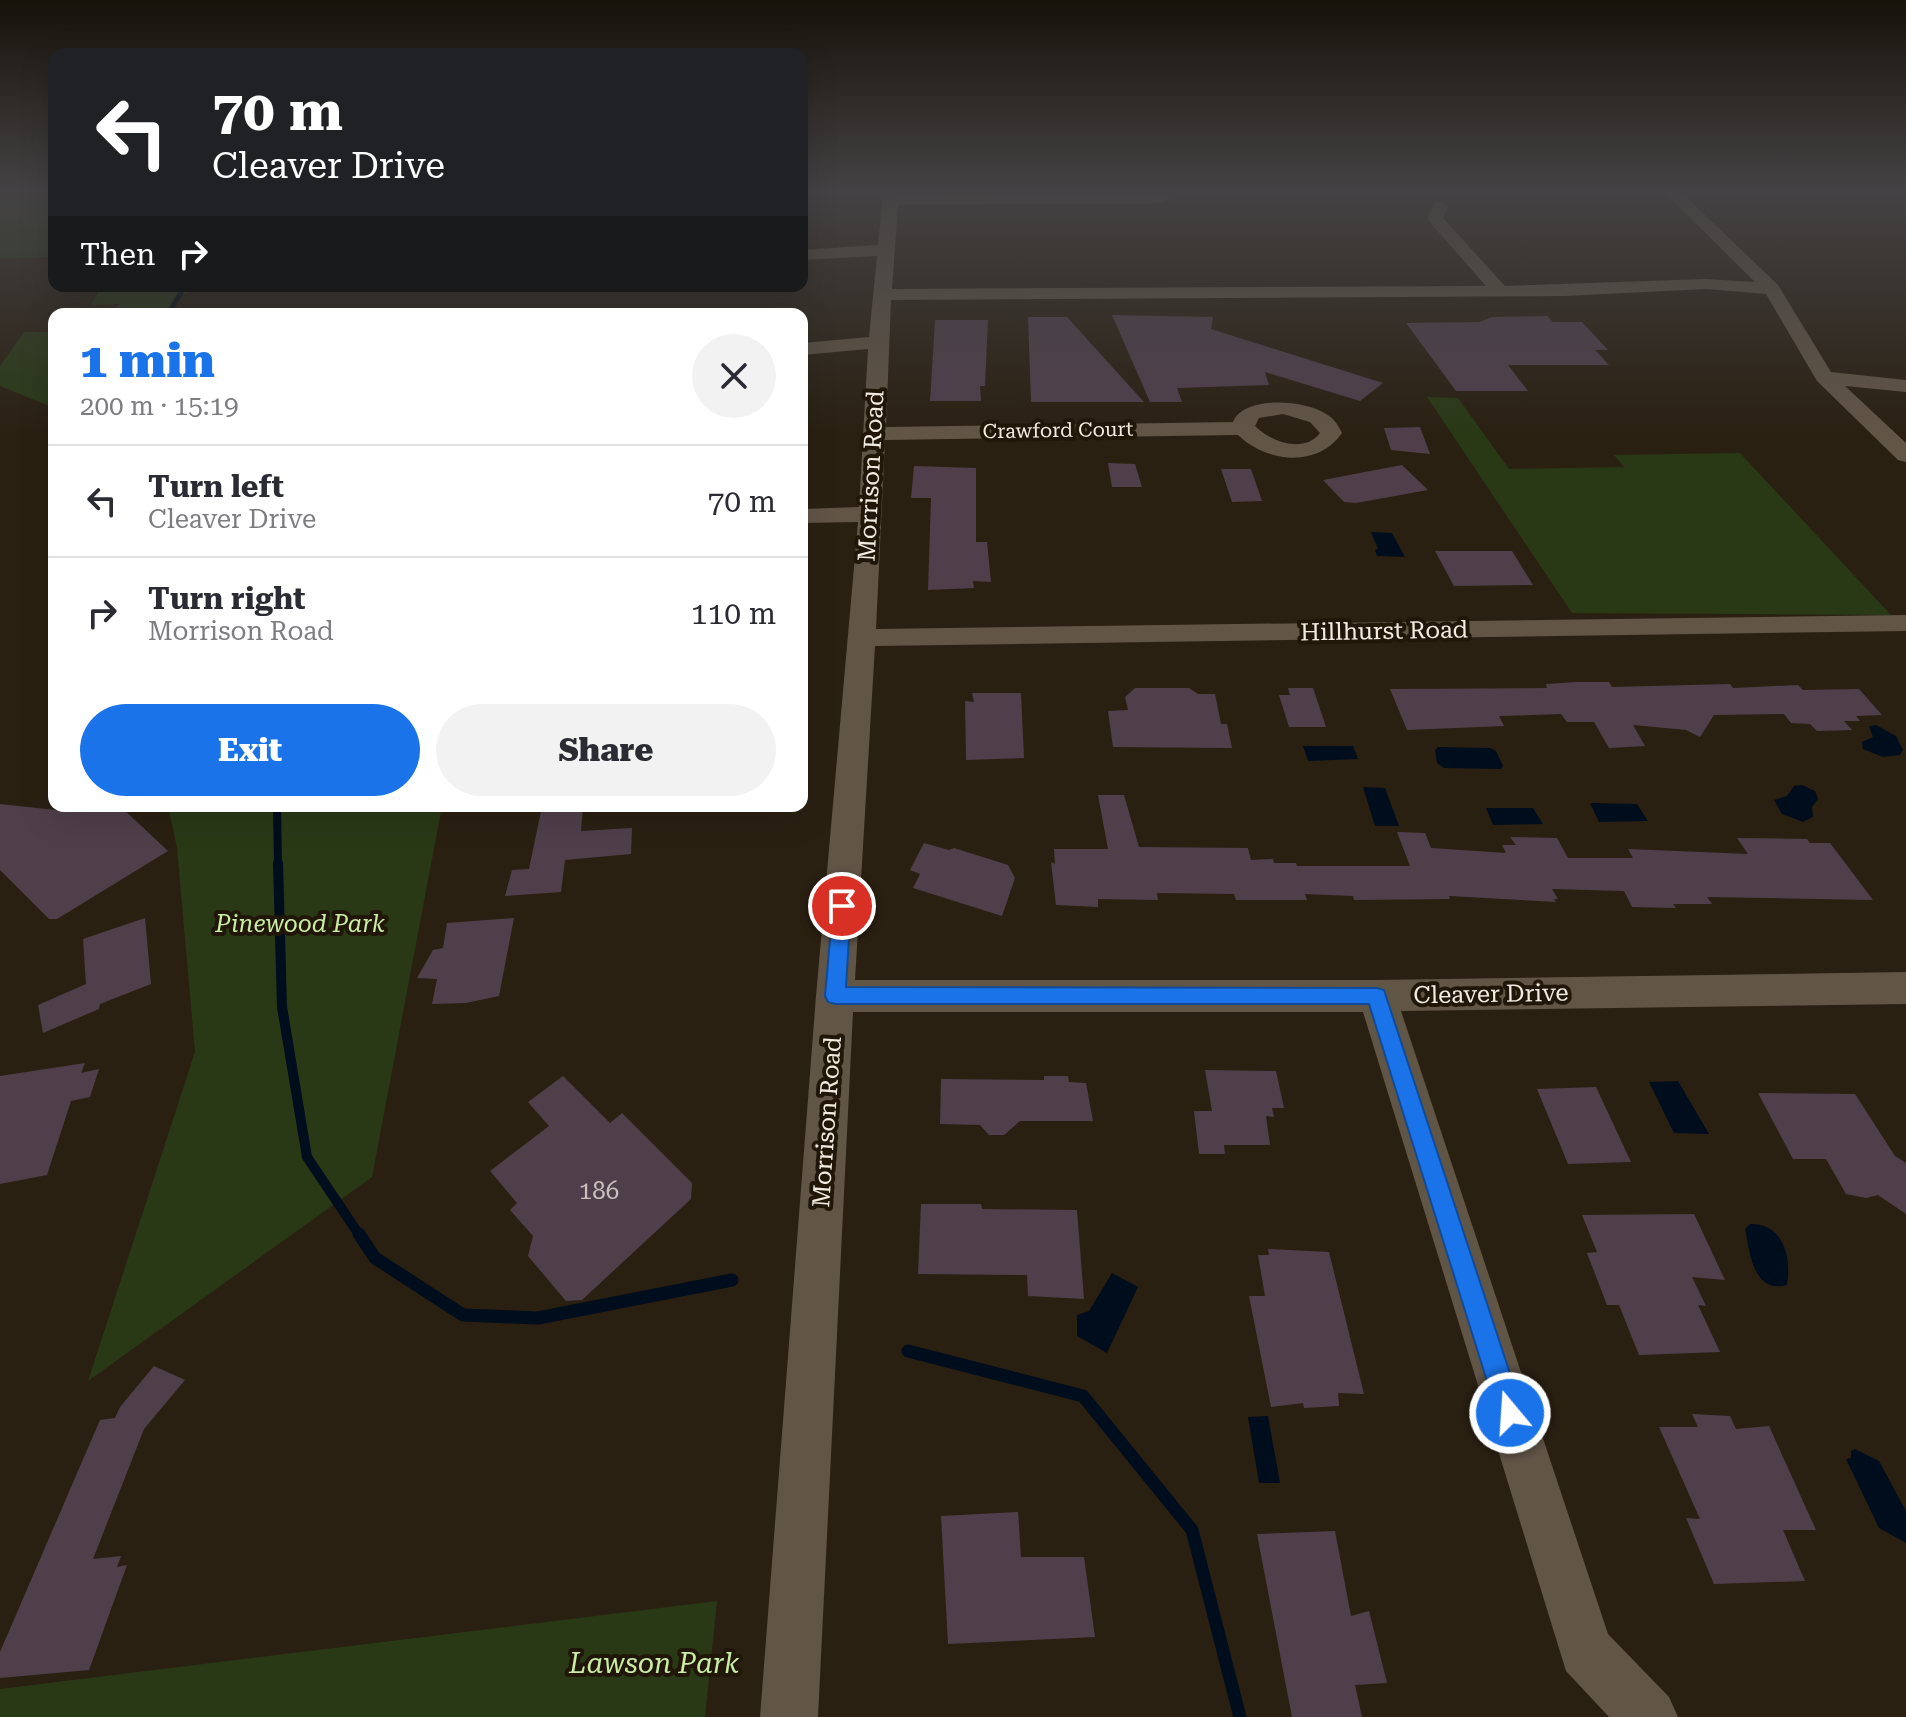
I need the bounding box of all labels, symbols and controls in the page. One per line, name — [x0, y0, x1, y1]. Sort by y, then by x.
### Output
text: 70 m — [212, 78, 343, 144]
icon: left — [80, 80, 184, 184]
text: Cleaver Drive — [212, 145, 445, 187]
icon: right — [171, 232, 215, 276]
text: Then — [80, 237, 155, 272]
text: 1 min — [80, 333, 215, 389]
button: close — [692, 334, 776, 418]
street label: Morrison Road — [853, 390, 889, 562]
text: 200 m · 15:19 — [80, 391, 239, 421]
street label: Crawford Court — [983, 417, 1134, 443]
text: Turn left — [148, 469, 284, 504]
icon: left — [80, 479, 124, 523]
text: 70 m — [707, 484, 776, 519]
text: Cleaver Drive — [148, 504, 316, 534]
text: Turn right — [148, 581, 305, 616]
icon: right — [80, 591, 124, 635]
text: 110 m — [691, 596, 776, 631]
text: Morrison Road — [148, 616, 334, 646]
street label: Hillhurst Road — [1300, 616, 1468, 646]
button: Exit — [80, 704, 420, 796]
button: Share — [436, 704, 776, 796]
pin — [808, 872, 876, 940]
icon: arrive — [820, 884, 864, 928]
park label: Pinewood Park — [214, 910, 385, 938]
street label: Cleaver Drive — [1413, 979, 1569, 1009]
street label: Morrison Road — [807, 1036, 847, 1208]
house number: 186 — [579, 1177, 619, 1205]
position arrow — [1468, 1371, 1552, 1455]
park label: Lawson Park — [568, 1647, 740, 1680]

